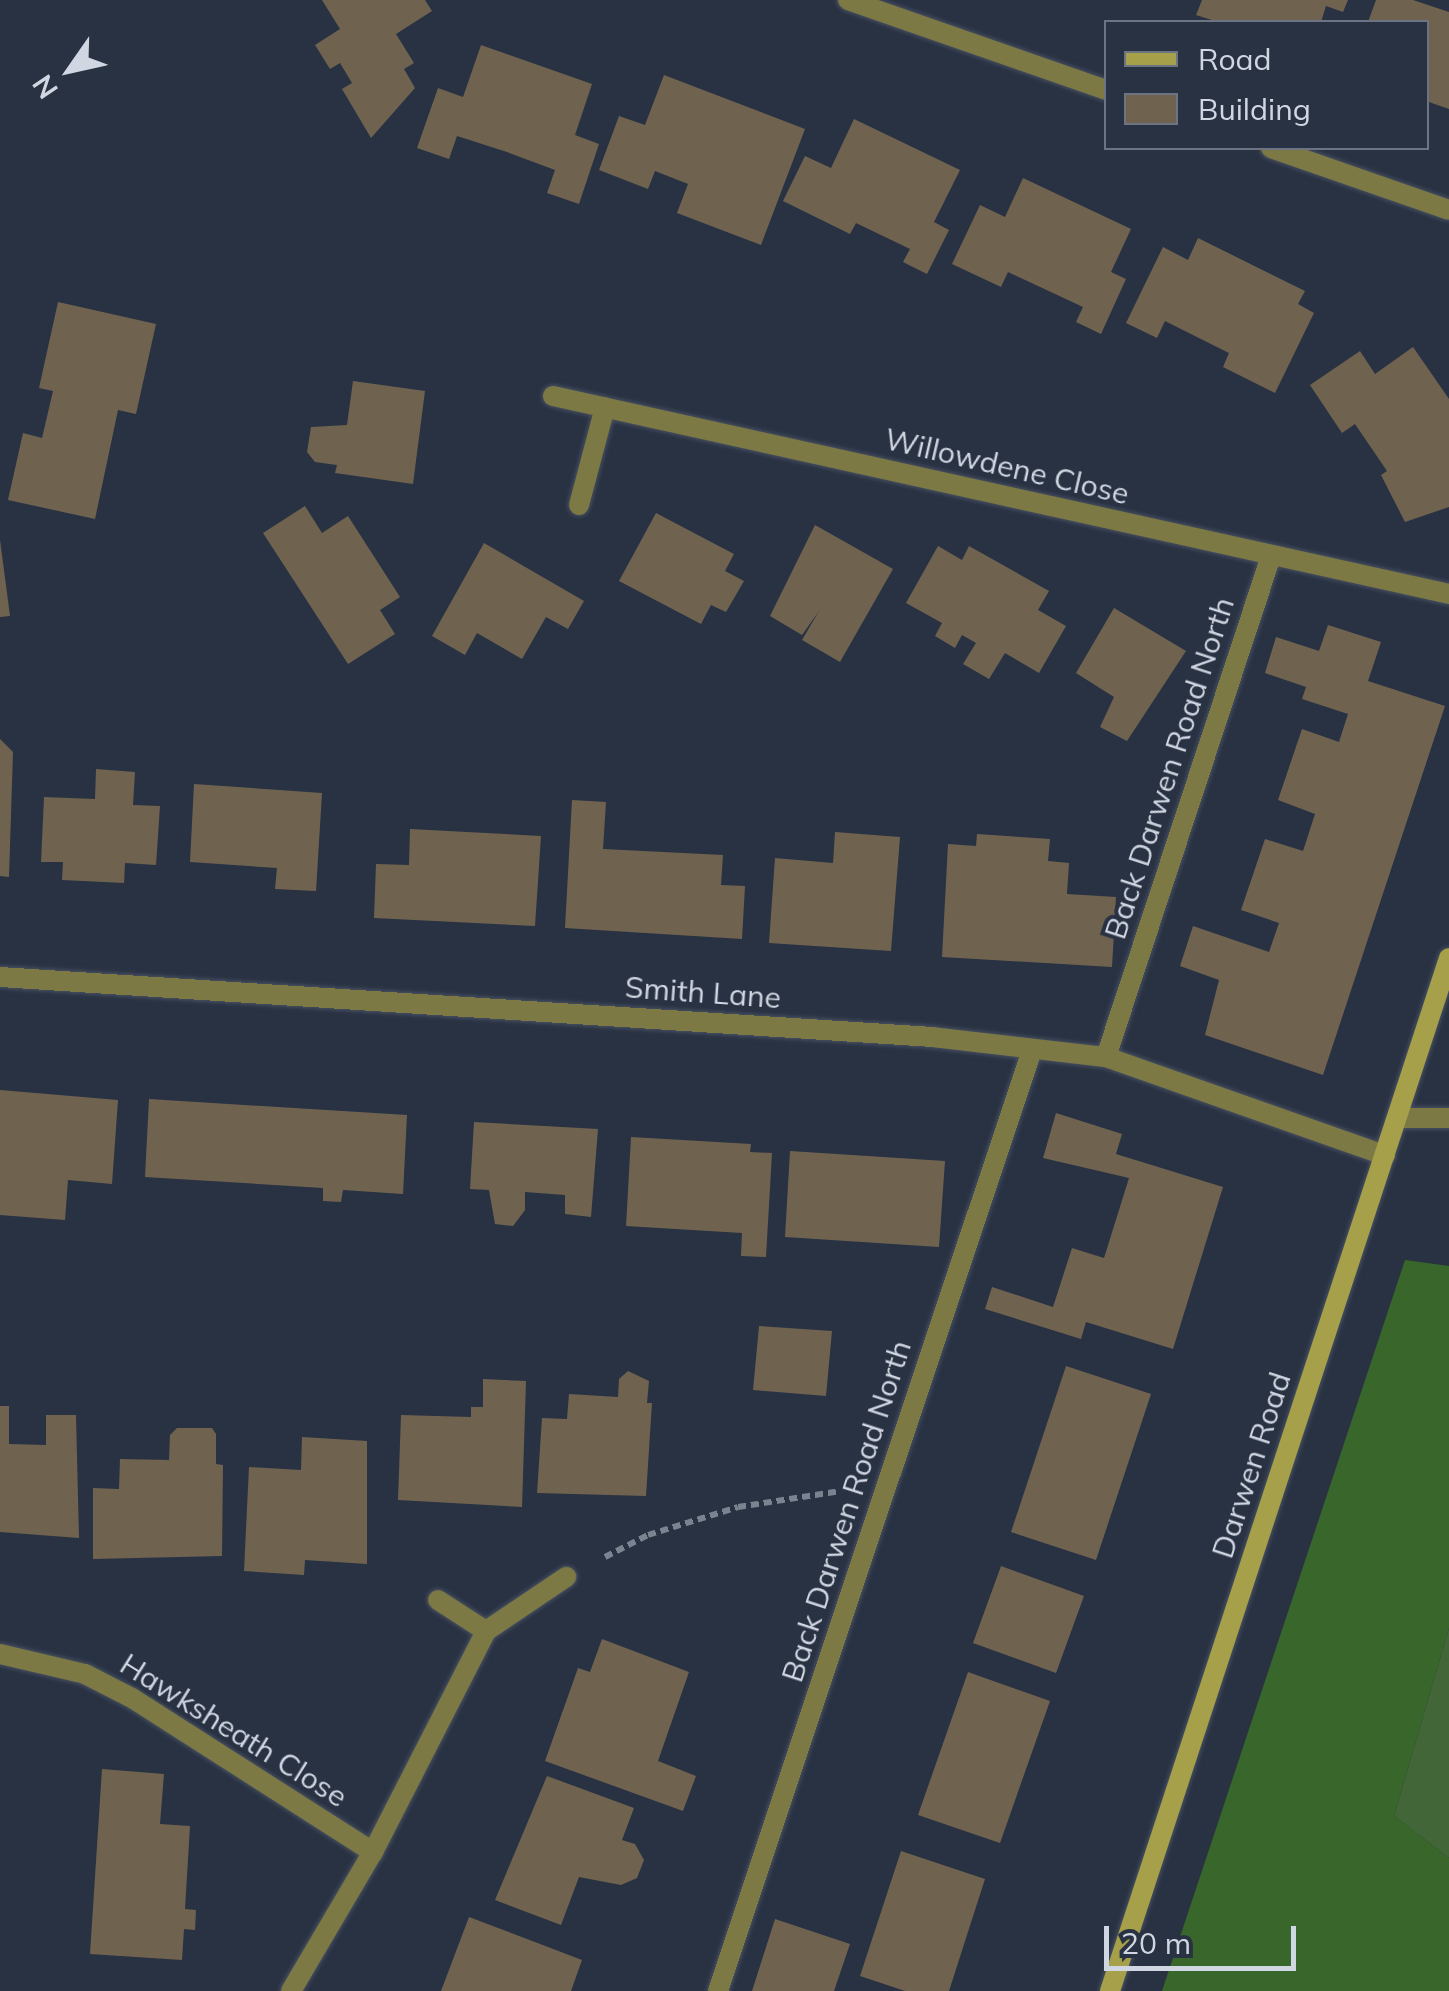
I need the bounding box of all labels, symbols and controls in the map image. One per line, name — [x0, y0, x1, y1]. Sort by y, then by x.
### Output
north arrow — [20, 20, 120, 120]
legend — [1104, 20, 1429, 150]
text: Road — [1198, 40, 1272, 78]
text: N — [24, 69, 65, 106]
text: Building — [1198, 90, 1311, 128]
street label: Willowdene Close — [881, 420, 1133, 512]
street label: Back Darwen Road North — [1097, 593, 1241, 943]
street label: Smith Lane — [624, 969, 782, 1015]
street label: Back Darwen Road North — [774, 1336, 918, 1686]
street label: Darwen Road — [1204, 1368, 1298, 1562]
street label: Hawksheath Close — [114, 1646, 354, 1814]
scale bar — [1109, 1906, 1302, 1968]
text: 20 m — [1121, 1924, 1191, 1962]

